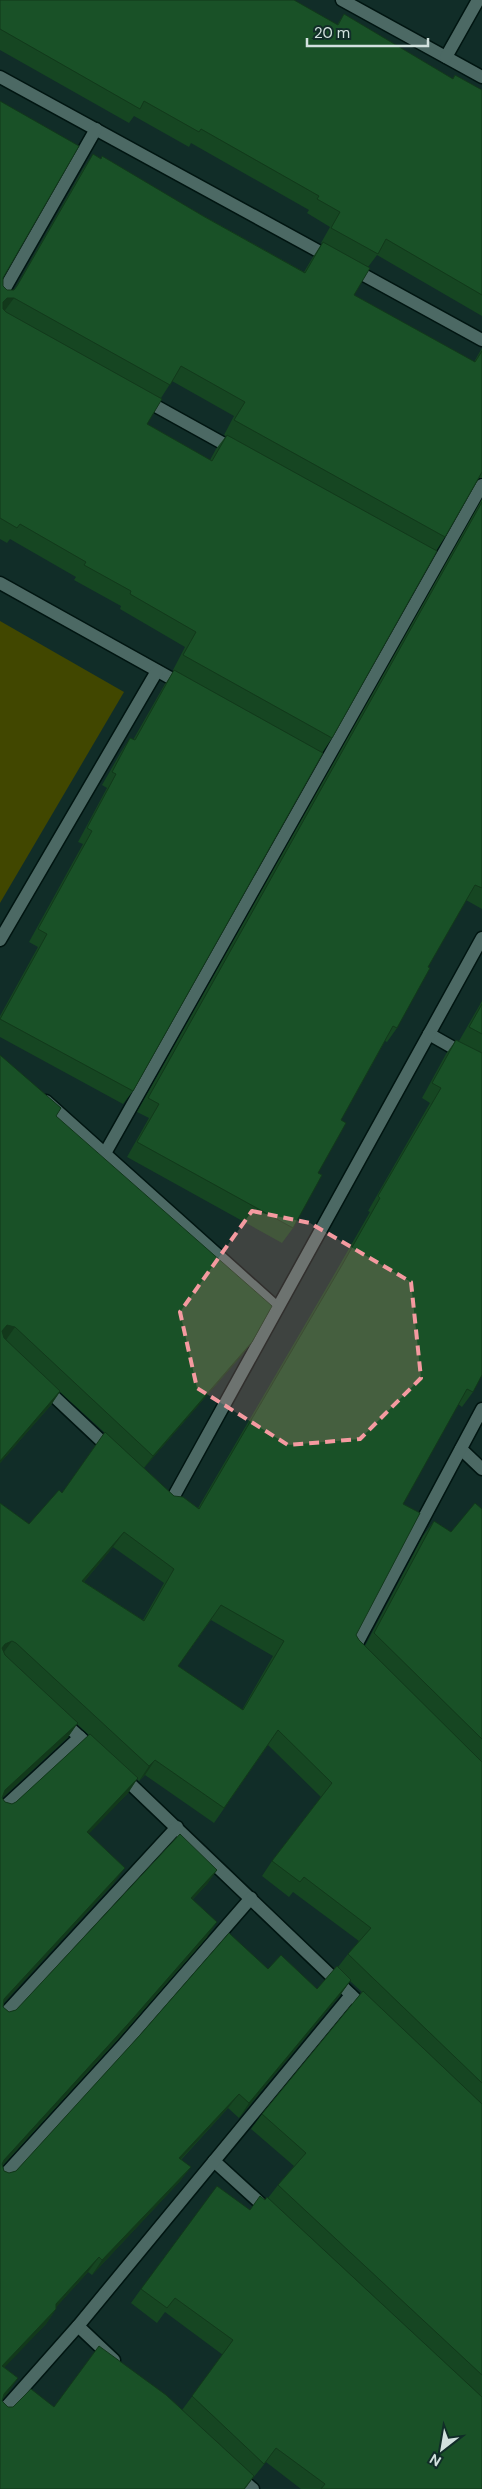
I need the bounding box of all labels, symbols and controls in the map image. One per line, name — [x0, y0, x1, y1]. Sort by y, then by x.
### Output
scale bar — [307, 15, 428, 47]
text: 20 m — [314, 23, 350, 43]
north arrow — [417, 2424, 467, 2474]
text: N — [426, 2450, 444, 2470]

